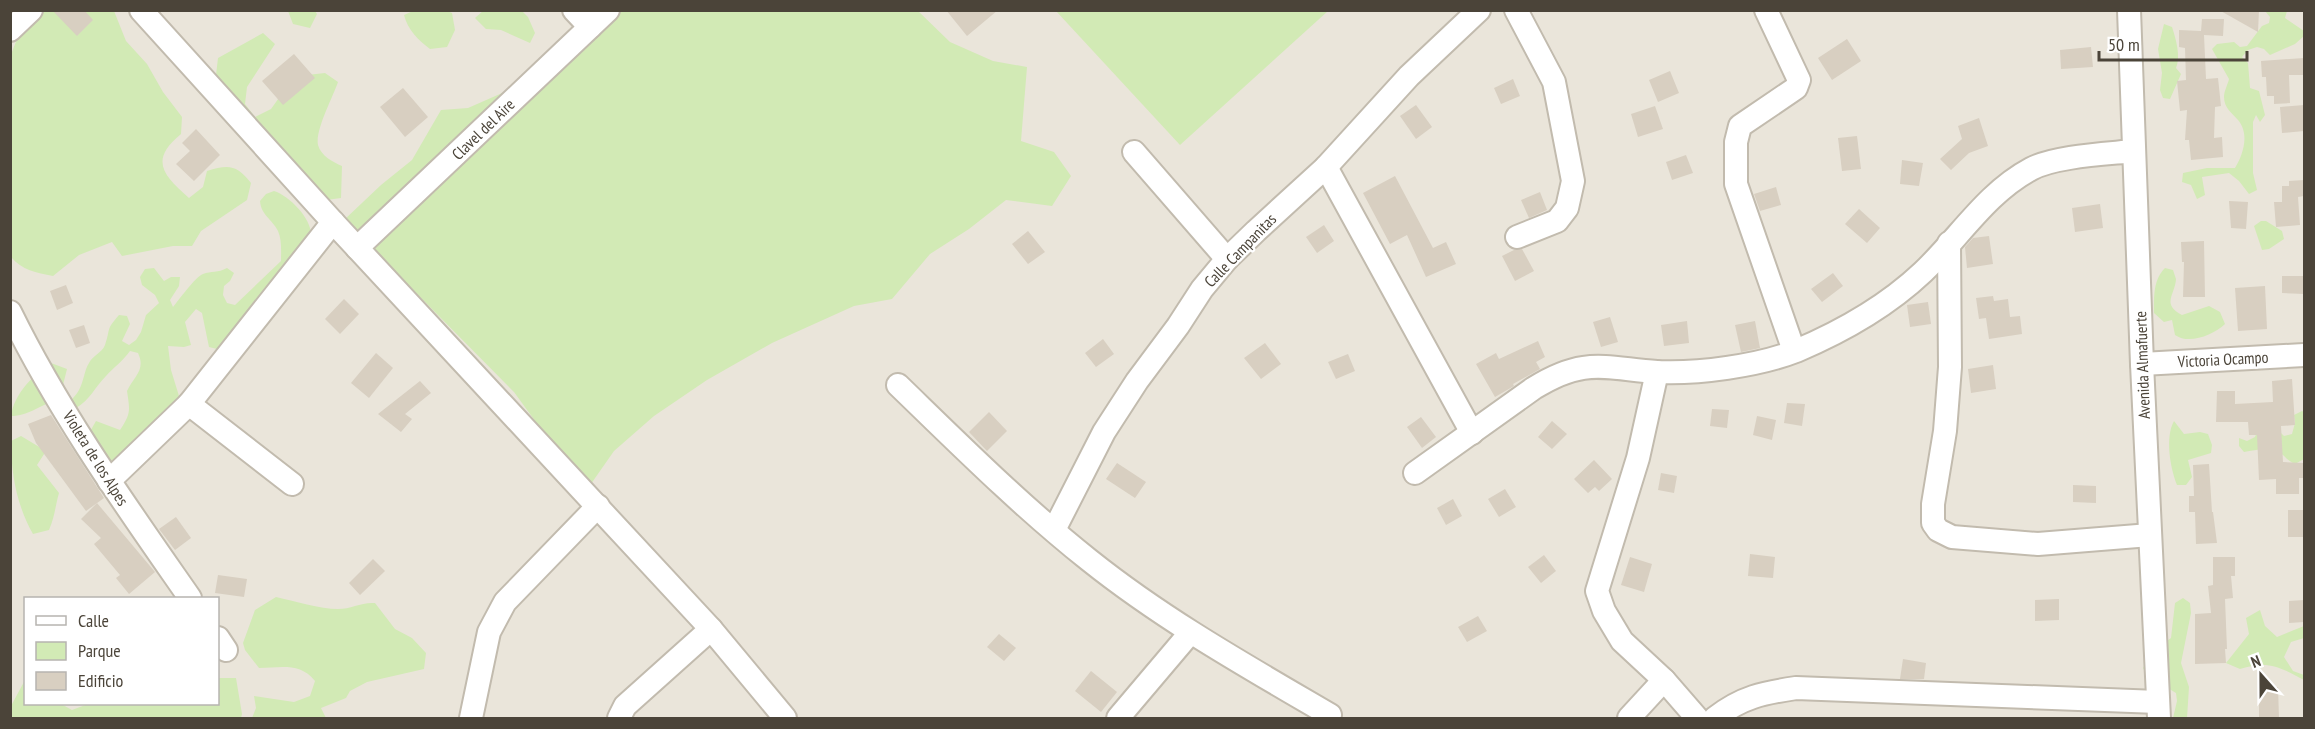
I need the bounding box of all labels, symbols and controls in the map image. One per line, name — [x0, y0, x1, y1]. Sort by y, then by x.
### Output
scale bar — [2099, 24, 2248, 62]
text: 50 m — [2108, 33, 2140, 56]
street label: Clavel del Aire — [447, 94, 519, 164]
street label: Calle Campanitas — [1200, 209, 1280, 291]
street label: Avenida Almafuerte — [2130, 311, 2154, 419]
street label: Victoria Ocampo — [2176, 347, 2269, 371]
street label: Violeta de los Alpes — [58, 406, 133, 509]
legend — [24, 597, 219, 705]
text: Calle — [78, 609, 109, 632]
text: Parque — [78, 639, 121, 662]
north arrow — [2231, 645, 2291, 705]
text: N — [2248, 650, 2263, 672]
text: Edificio — [78, 669, 124, 692]

